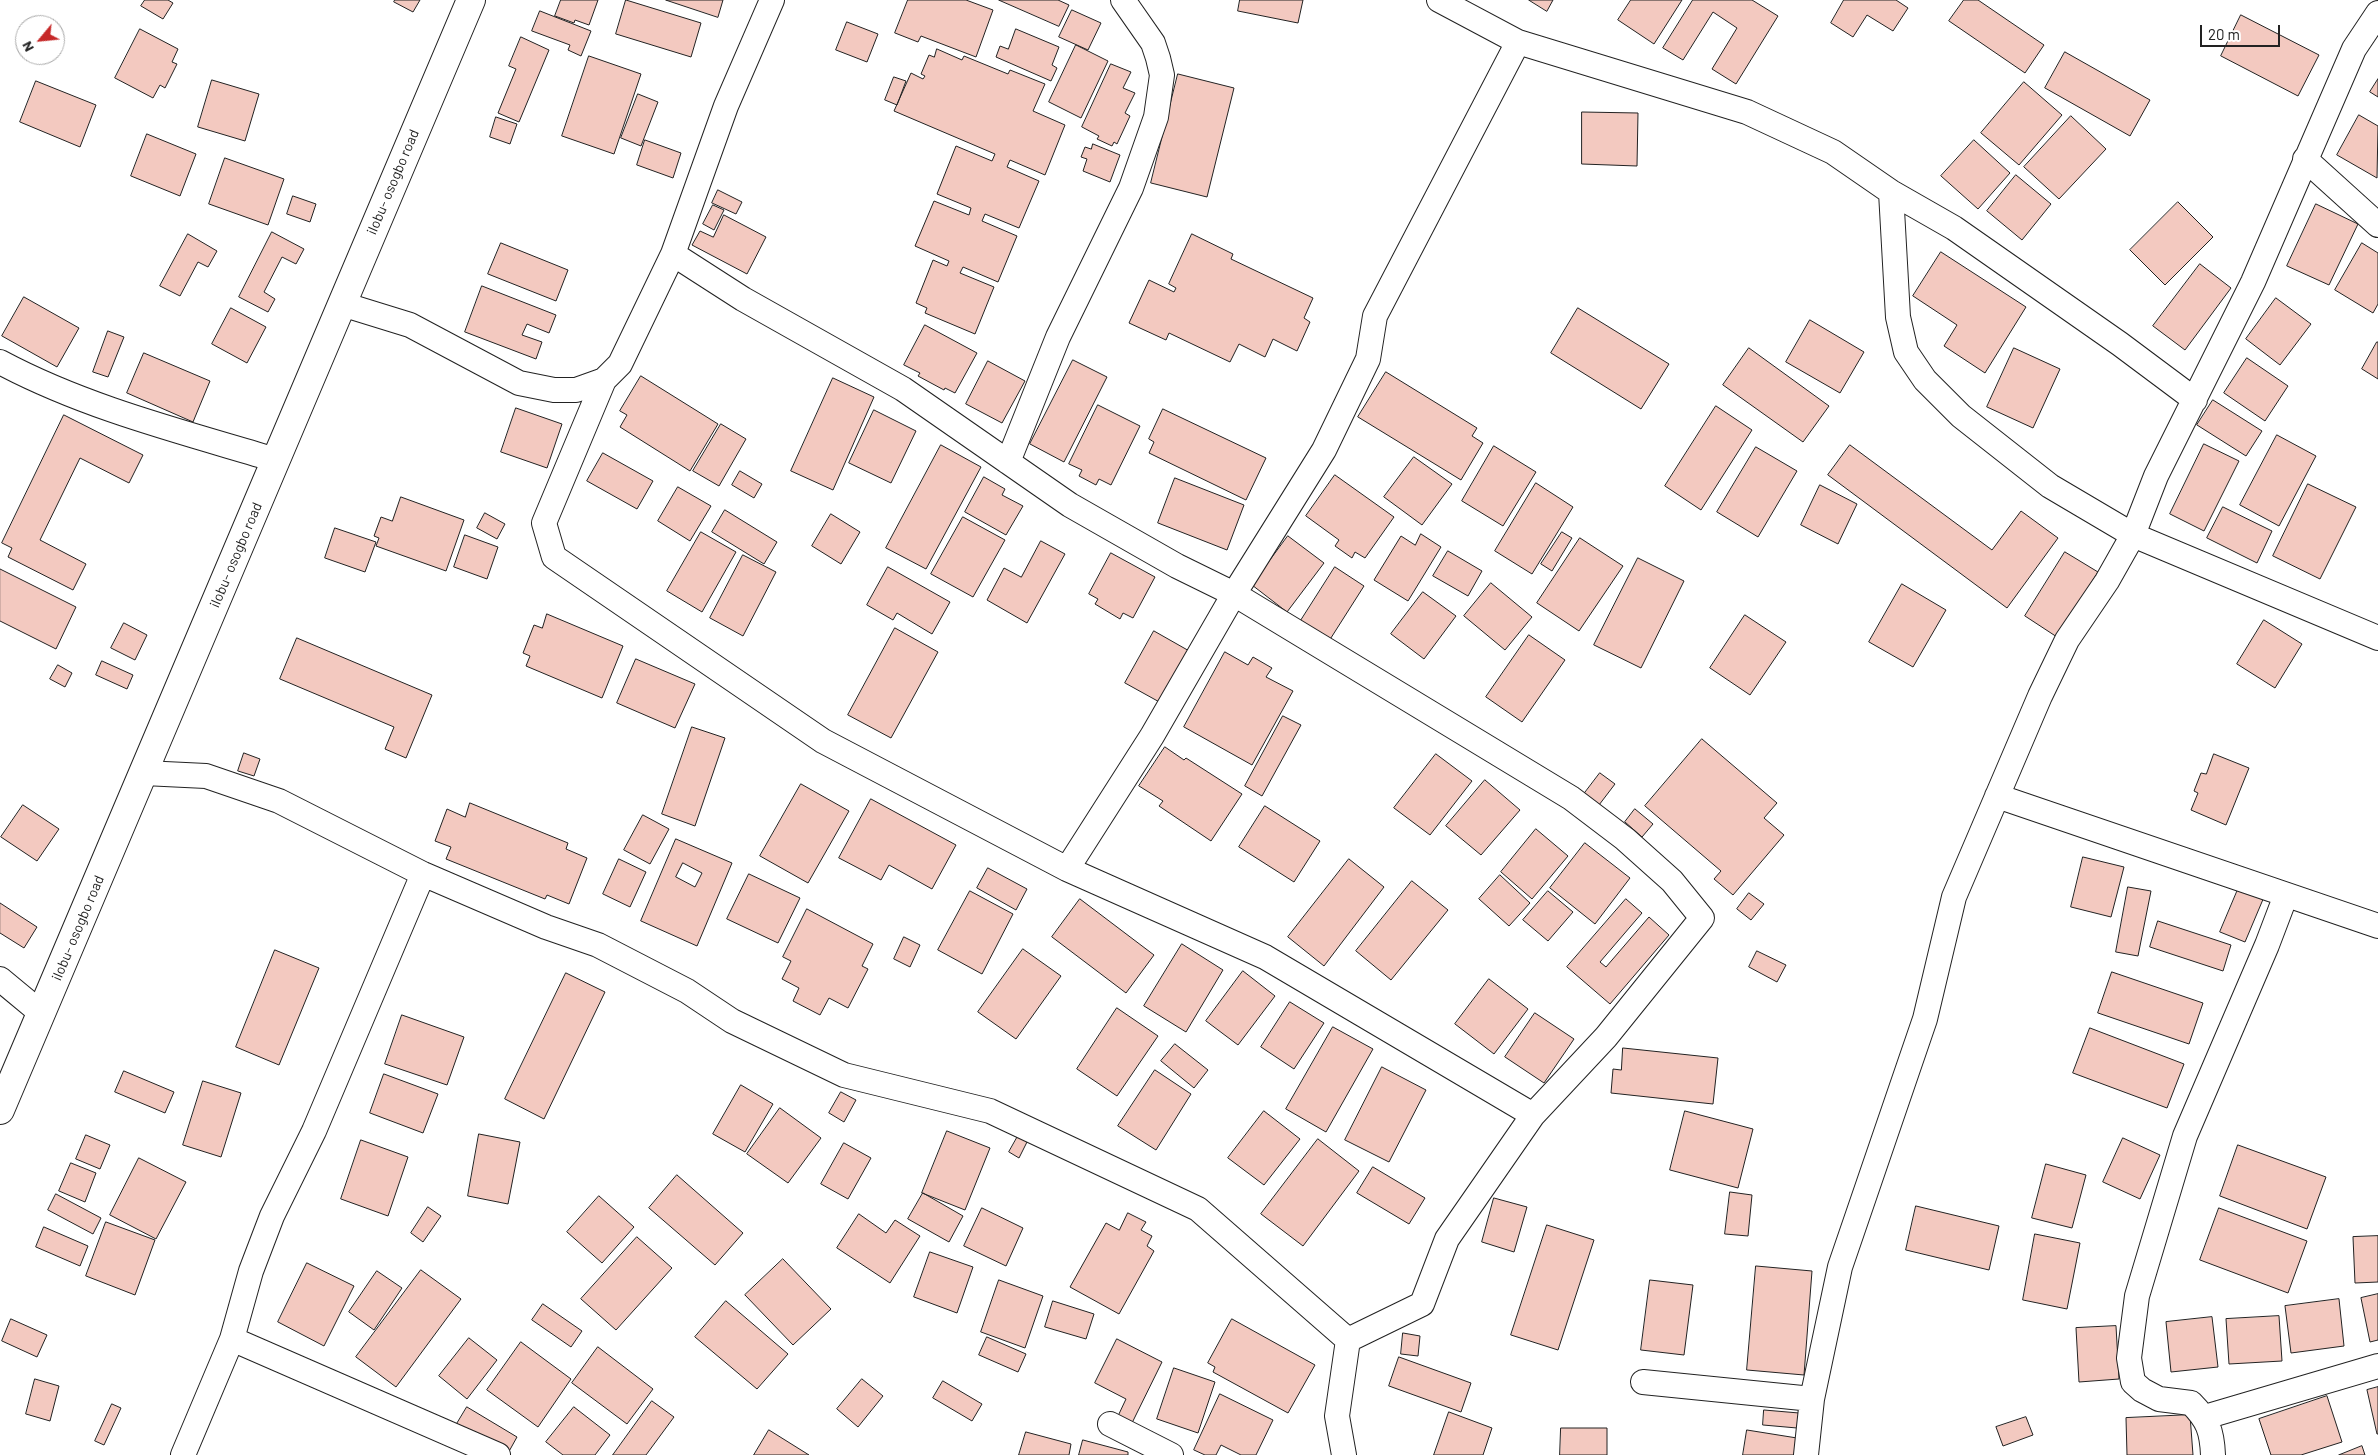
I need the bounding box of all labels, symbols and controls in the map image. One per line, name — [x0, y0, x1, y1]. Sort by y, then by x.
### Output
north arrow — [15, 15, 65, 65]
scale bar — [2203, 15, 2283, 47]
text: 20 m — [2208, 25, 2240, 43]
text: N — [18, 39, 37, 55]
street label: ilobu- osogbo road — [363, 127, 423, 237]
street label: ilobu- osogbo road — [206, 500, 266, 610]
street label: ilobu- osogbo road — [48, 873, 108, 983]

